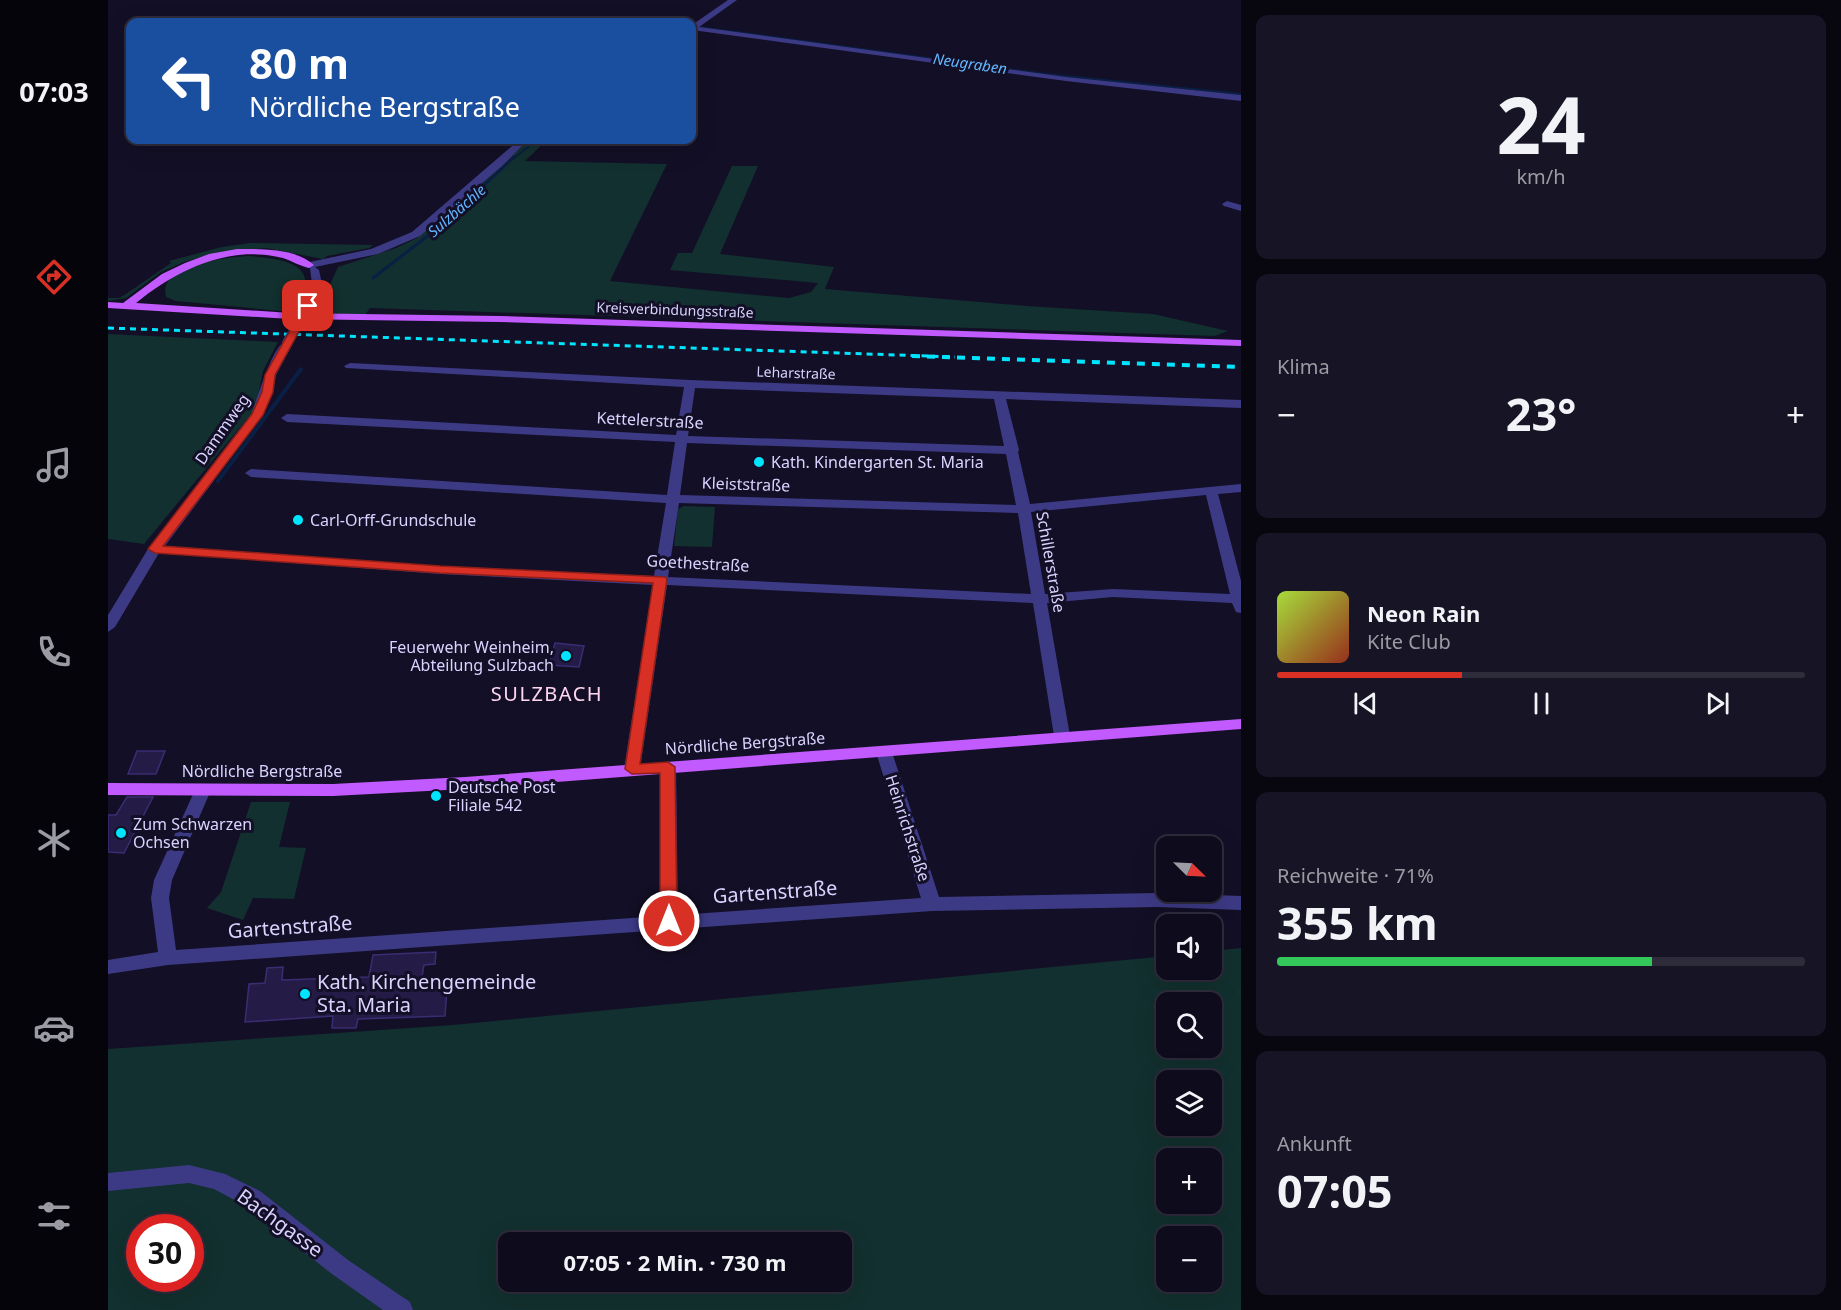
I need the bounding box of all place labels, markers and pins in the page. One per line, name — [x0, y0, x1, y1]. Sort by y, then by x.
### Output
pin — [282, 280, 333, 331]
place label: Kath. Kindergarten St. Maria — [771, 451, 984, 473]
marker: Kath. Kindergarten St. Maria — [752, 455, 766, 469]
place label: Carl-Orff-Grundschule — [310, 509, 476, 531]
marker: Carl-Orff-Grundschule — [291, 513, 305, 527]
place label: Feuerwehr Weinheim, Abteilung Sulzbach — [389, 636, 554, 676]
marker: Feuerwehr Weinheim, Abteilung Sulzbach — [559, 649, 573, 663]
place label: Deutsche Post Filiale 542 — [448, 776, 556, 816]
marker: Deutsche Post Filiale 542 — [429, 789, 443, 803]
place label: Zum Schwarzen Ochsen — [133, 813, 252, 853]
marker: Zum Schwarzen Ochsen — [114, 826, 128, 840]
place label: Kath. Kirchengemeinde Sta. Maria — [317, 968, 536, 1018]
marker: Kath. Kirchengemeinde Sta. Maria — [298, 987, 312, 1001]

